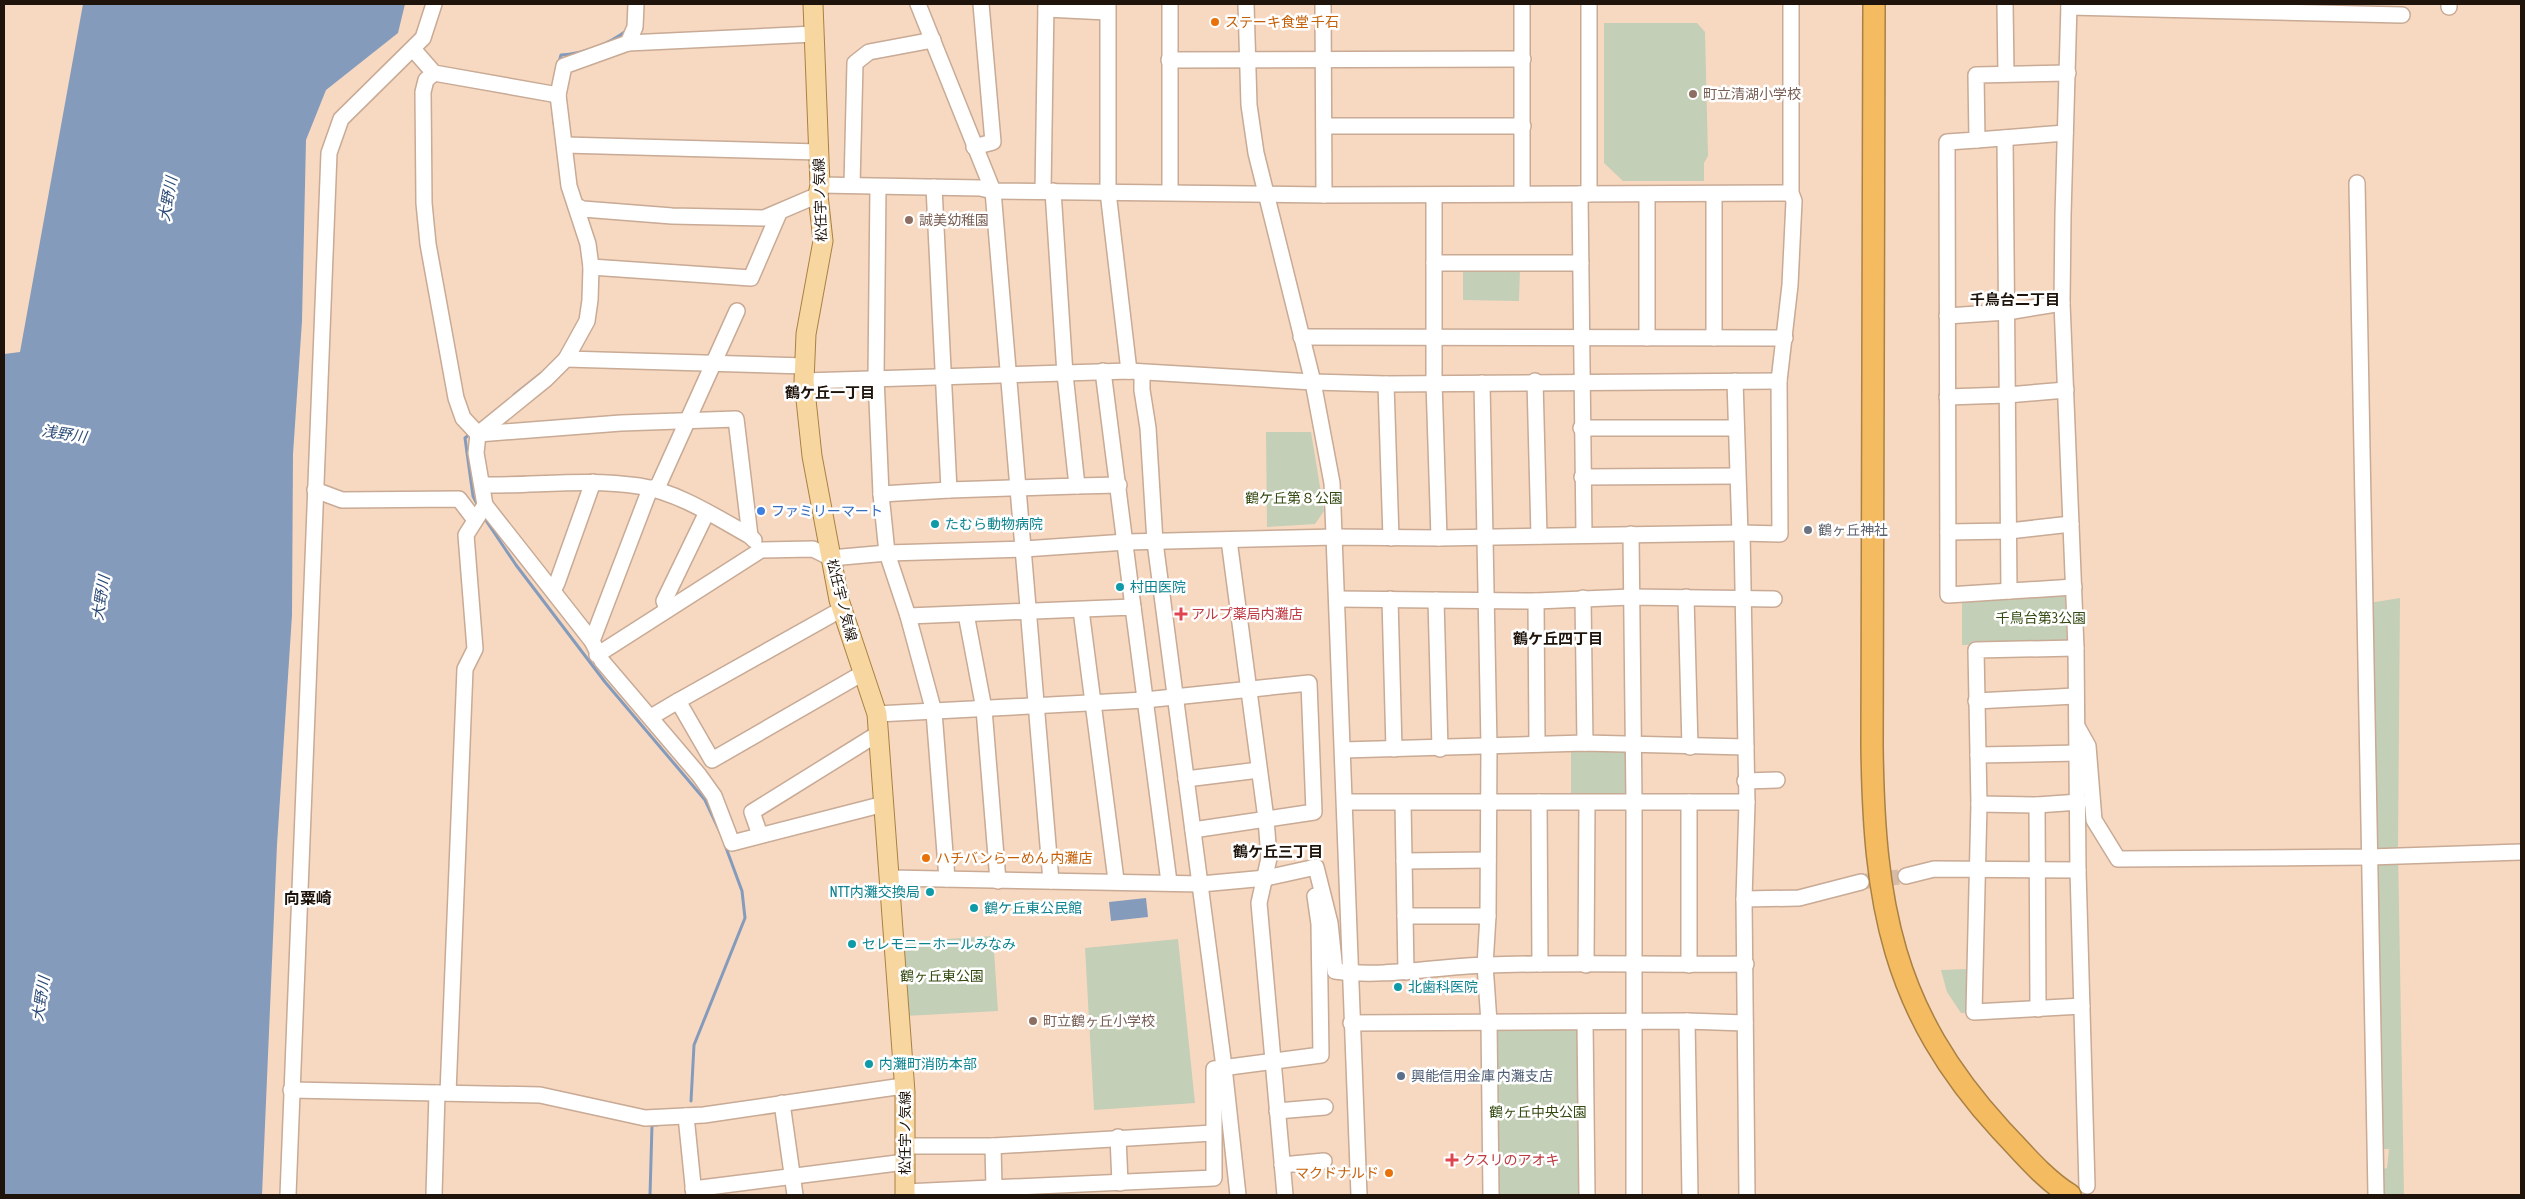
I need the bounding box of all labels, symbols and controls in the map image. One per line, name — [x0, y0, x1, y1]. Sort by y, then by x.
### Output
place label: ステーキ食堂 千石 — [1225, 14, 1339, 30]
marker: ステーキ食堂 千石 — [1209, 16, 1221, 28]
place label: 町立清湖小学校 — [1703, 86, 1801, 102]
marker: 町立清湖小学校 — [1687, 88, 1699, 100]
street label: 松任宇ノ気線 — [811, 158, 829, 242]
water label: 大野川 — [155, 173, 180, 223]
place label: 誠美幼稚園 — [919, 212, 989, 228]
marker: 誠美幼稚園 — [903, 214, 915, 226]
district label: 千鳥台二丁目 — [1970, 291, 2060, 308]
district label: 鶴ケ丘一丁目 — [785, 384, 875, 401]
water label: 浅野川 — [41, 422, 90, 446]
park label: 鶴ケ丘第８公園 — [1245, 490, 1343, 506]
place label: ファミリーマート — [771, 503, 883, 519]
marker: ファミリーマート — [755, 505, 767, 517]
place label: たむら動物病院 — [945, 516, 1043, 532]
marker: たむら動物病院 — [929, 518, 941, 530]
place label: 鶴ヶ丘神社 — [1818, 522, 1888, 538]
marker: 鶴ヶ丘神社 — [1802, 524, 1814, 536]
street label: 松任宇ノ気線 — [824, 557, 860, 643]
water label: 大野川 — [89, 572, 113, 621]
place label: 村田医院 — [1130, 579, 1186, 595]
marker: 村田医院 — [1114, 581, 1126, 593]
place label: アルプ薬局内灘店 — [1191, 606, 1303, 622]
marker: アルプ薬局内灘店 — [1175, 608, 1187, 620]
park label: 千鳥台第3公園 — [1996, 610, 2086, 626]
district label: 鶴ケ丘四丁目 — [1513, 630, 1603, 647]
district label: 鶴ケ丘三丁目 — [1233, 843, 1323, 860]
place label: ハチバンらーめん 内灘店 — [936, 850, 1093, 866]
marker: ハチバンらーめん 内灘店 — [920, 852, 932, 864]
place label: NTT内灘交換局 — [829, 884, 920, 900]
marker: NTT内灘交換局 — [924, 886, 936, 898]
district label: 向粟崎 — [284, 889, 332, 907]
place label: 鶴ケ丘東公民館 — [984, 900, 1082, 916]
marker: 鶴ケ丘東公民館 — [968, 902, 980, 914]
place label: セレモニーホールみなみ — [862, 936, 1016, 952]
marker: セレモニーホールみなみ — [846, 938, 858, 950]
park label: 鶴ヶ丘東公園 — [900, 968, 984, 984]
water label: 大野川 — [29, 973, 53, 1022]
place label: 北歯科医院 — [1408, 979, 1478, 995]
marker: 北歯科医院 — [1392, 981, 1404, 993]
place label: 町立鶴ヶ丘小学校 — [1043, 1013, 1155, 1029]
marker: 町立鶴ヶ丘小学校 — [1027, 1015, 1039, 1027]
place label: 内灘町消防本部 — [879, 1056, 977, 1072]
marker: 内灘町消防本部 — [863, 1058, 875, 1070]
place label: 興能信用金庫 内灘支店 — [1411, 1068, 1553, 1084]
marker: 興能信用金庫 内灘支店 — [1395, 1070, 1407, 1082]
street label: 松任宇ノ気線 — [897, 1091, 913, 1175]
park label: 鶴ヶ丘中央公園 — [1489, 1104, 1587, 1120]
place label: クスリのアオキ — [1462, 1152, 1560, 1168]
marker: クスリのアオキ — [1446, 1154, 1458, 1166]
place label: マクドナルド — [1295, 1165, 1379, 1181]
marker: マクドナルド — [1383, 1167, 1395, 1179]

